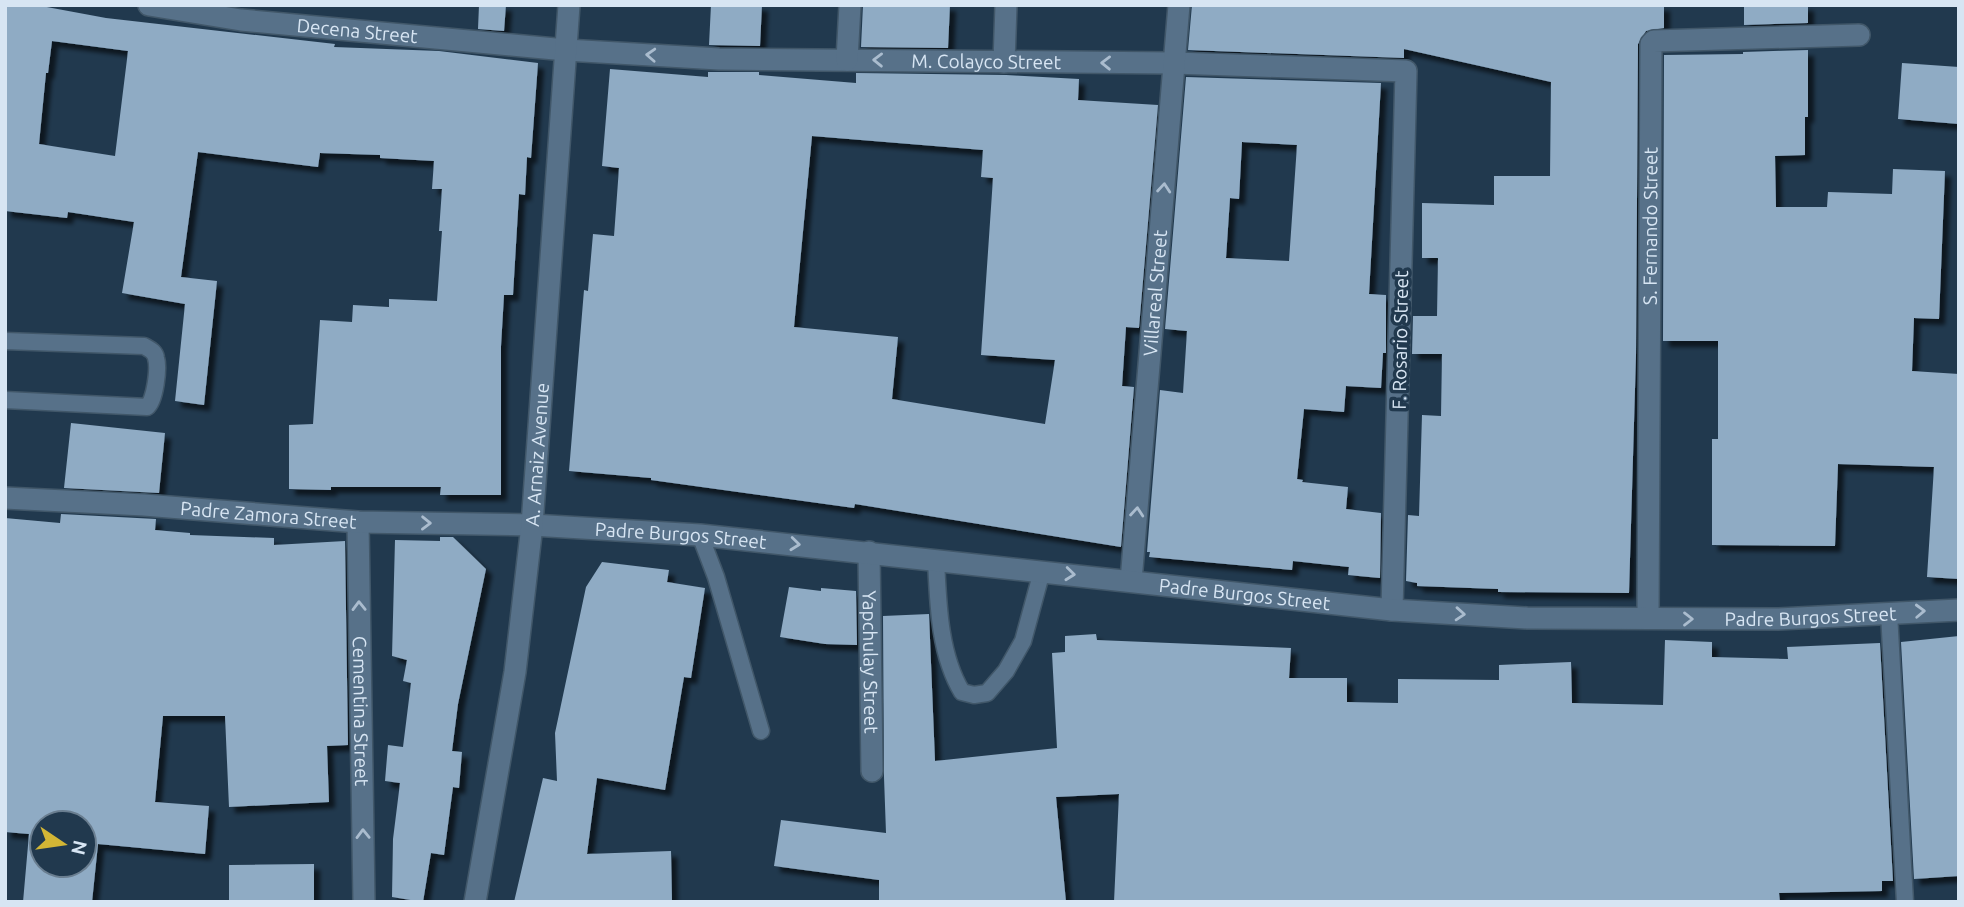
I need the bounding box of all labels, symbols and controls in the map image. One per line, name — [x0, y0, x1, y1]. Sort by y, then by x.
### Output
street label: Decena Street — [296, 14, 419, 47]
one-way arrow — [645, 48, 656, 63]
street label: M. Colayco Street — [911, 50, 1062, 73]
one-way arrow — [872, 52, 883, 68]
one-way arrow — [1100, 55, 1110, 71]
street label: S. Fernando Street — [1639, 146, 1661, 305]
one-way arrow — [1156, 182, 1171, 193]
street label: Villareal Street — [1139, 228, 1171, 357]
street label: F. Rosario Street — [1388, 270, 1412, 410]
street label: A. Arnaiz Avenue — [521, 382, 553, 527]
street label: Padre Zamora Street — [180, 497, 358, 533]
one-way arrow — [1129, 507, 1144, 518]
one-way arrow — [422, 515, 432, 531]
street label: Padre Burgos Street — [594, 518, 768, 553]
one-way arrow — [790, 536, 801, 551]
one-way arrow — [1065, 566, 1076, 581]
street label: Padre Burgos Street — [1158, 574, 1332, 614]
street label: Yapchulay Street — [859, 590, 882, 734]
one-way arrow — [351, 600, 367, 611]
street label: Padre Burgos Street — [1724, 602, 1897, 630]
one-way arrow — [1915, 604, 1926, 619]
one-way arrow — [1455, 606, 1466, 621]
one-way arrow — [1683, 611, 1694, 627]
street label: Cementina Street — [349, 636, 373, 787]
north arrow — [28, 809, 98, 879]
one-way arrow — [355, 828, 370, 839]
text: N — [67, 838, 92, 857]

